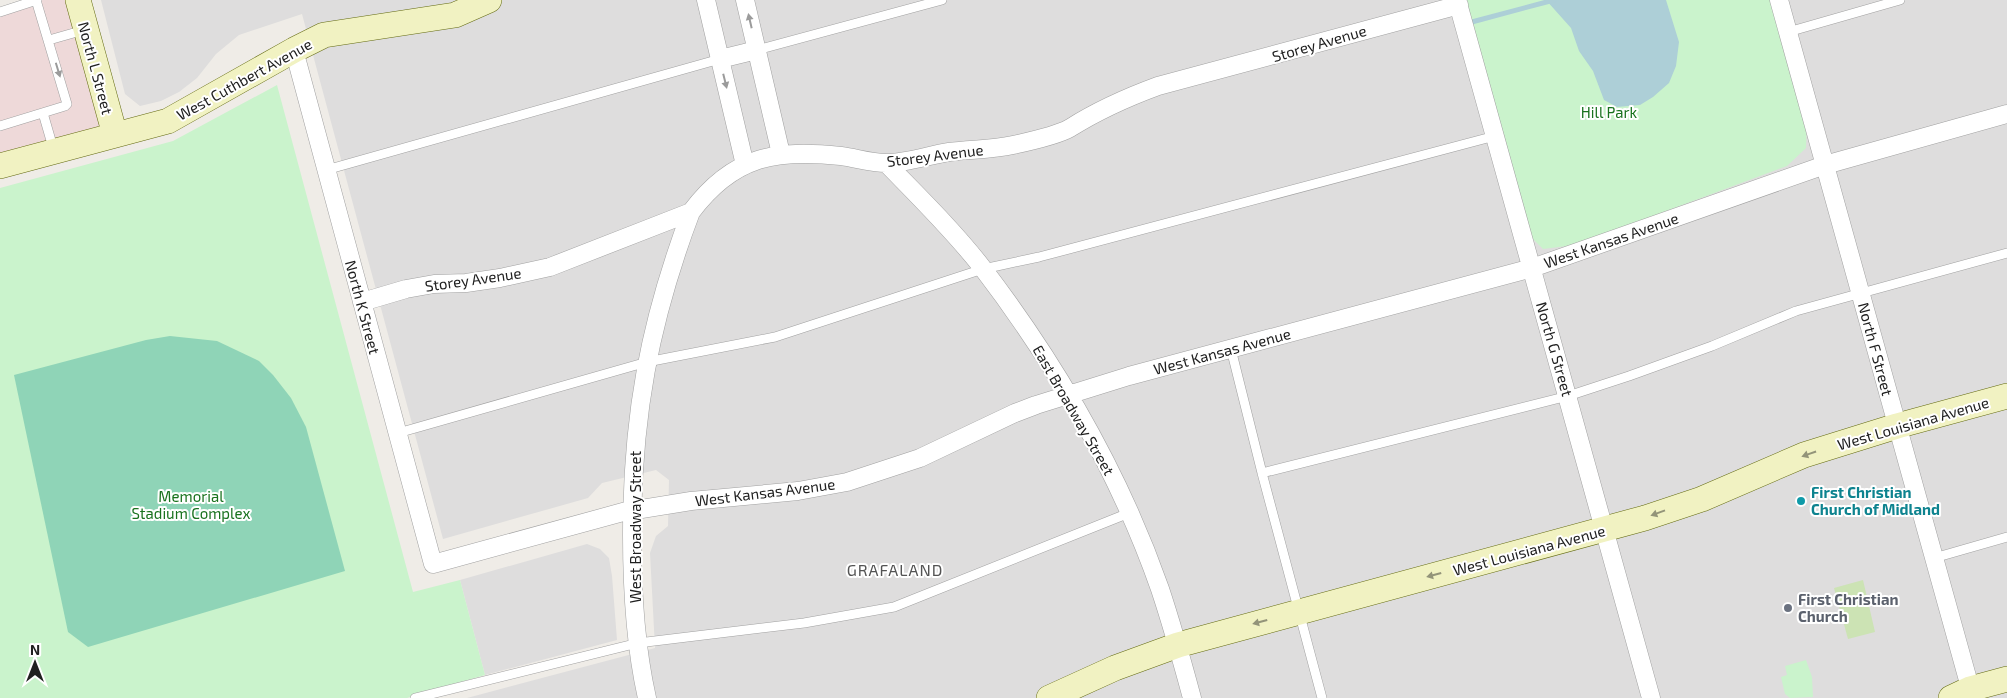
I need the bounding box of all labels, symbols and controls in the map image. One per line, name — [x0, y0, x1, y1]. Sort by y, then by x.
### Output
one-way arrow — [746, 14, 754, 29]
street label: North L Street — [75, 20, 117, 117]
street label: Storey Avenue — [1270, 21, 1368, 65]
street label: West Cuthbert Avenue — [173, 34, 315, 124]
one-way arrow — [54, 63, 62, 78]
one-way arrow — [721, 74, 729, 89]
park label: Hill Park — [1581, 103, 1638, 121]
street label: Storey Avenue — [886, 140, 984, 170]
street label: West Kansas Avenue — [1541, 208, 1681, 272]
street label: North K Street — [342, 258, 384, 356]
street label: Storey Avenue — [424, 263, 522, 295]
street label: North G Street — [1533, 300, 1577, 399]
street label: North F Street — [1855, 300, 1897, 398]
street label: West Kansas Avenue — [1151, 324, 1293, 378]
street label: East Broadway Street — [1029, 342, 1119, 478]
street label: West Louisiana Avenue — [1835, 393, 1991, 453]
street label: West Broadway Street — [626, 451, 644, 603]
one-way arrow — [1802, 451, 1817, 458]
street label: West Kansas Avenue — [694, 474, 836, 510]
place label: First Christian Church of Midland — [1811, 483, 1940, 518]
park label: Memorial Stadium Complex — [132, 487, 251, 522]
marker: First Christian Church of Midland — [1795, 495, 1807, 507]
one-way arrow — [1650, 509, 1665, 517]
street label: West Louisiana Avenue — [1451, 521, 1607, 579]
district label: GRAFALAND — [847, 560, 943, 579]
one-way arrow — [1427, 571, 1442, 579]
place label: First Christian Church — [1798, 590, 1898, 625]
marker: First Christian Church — [1782, 602, 1794, 614]
one-way arrow — [1253, 618, 1268, 626]
north arrow — [10, 638, 60, 688]
text: N — [30, 641, 40, 658]

